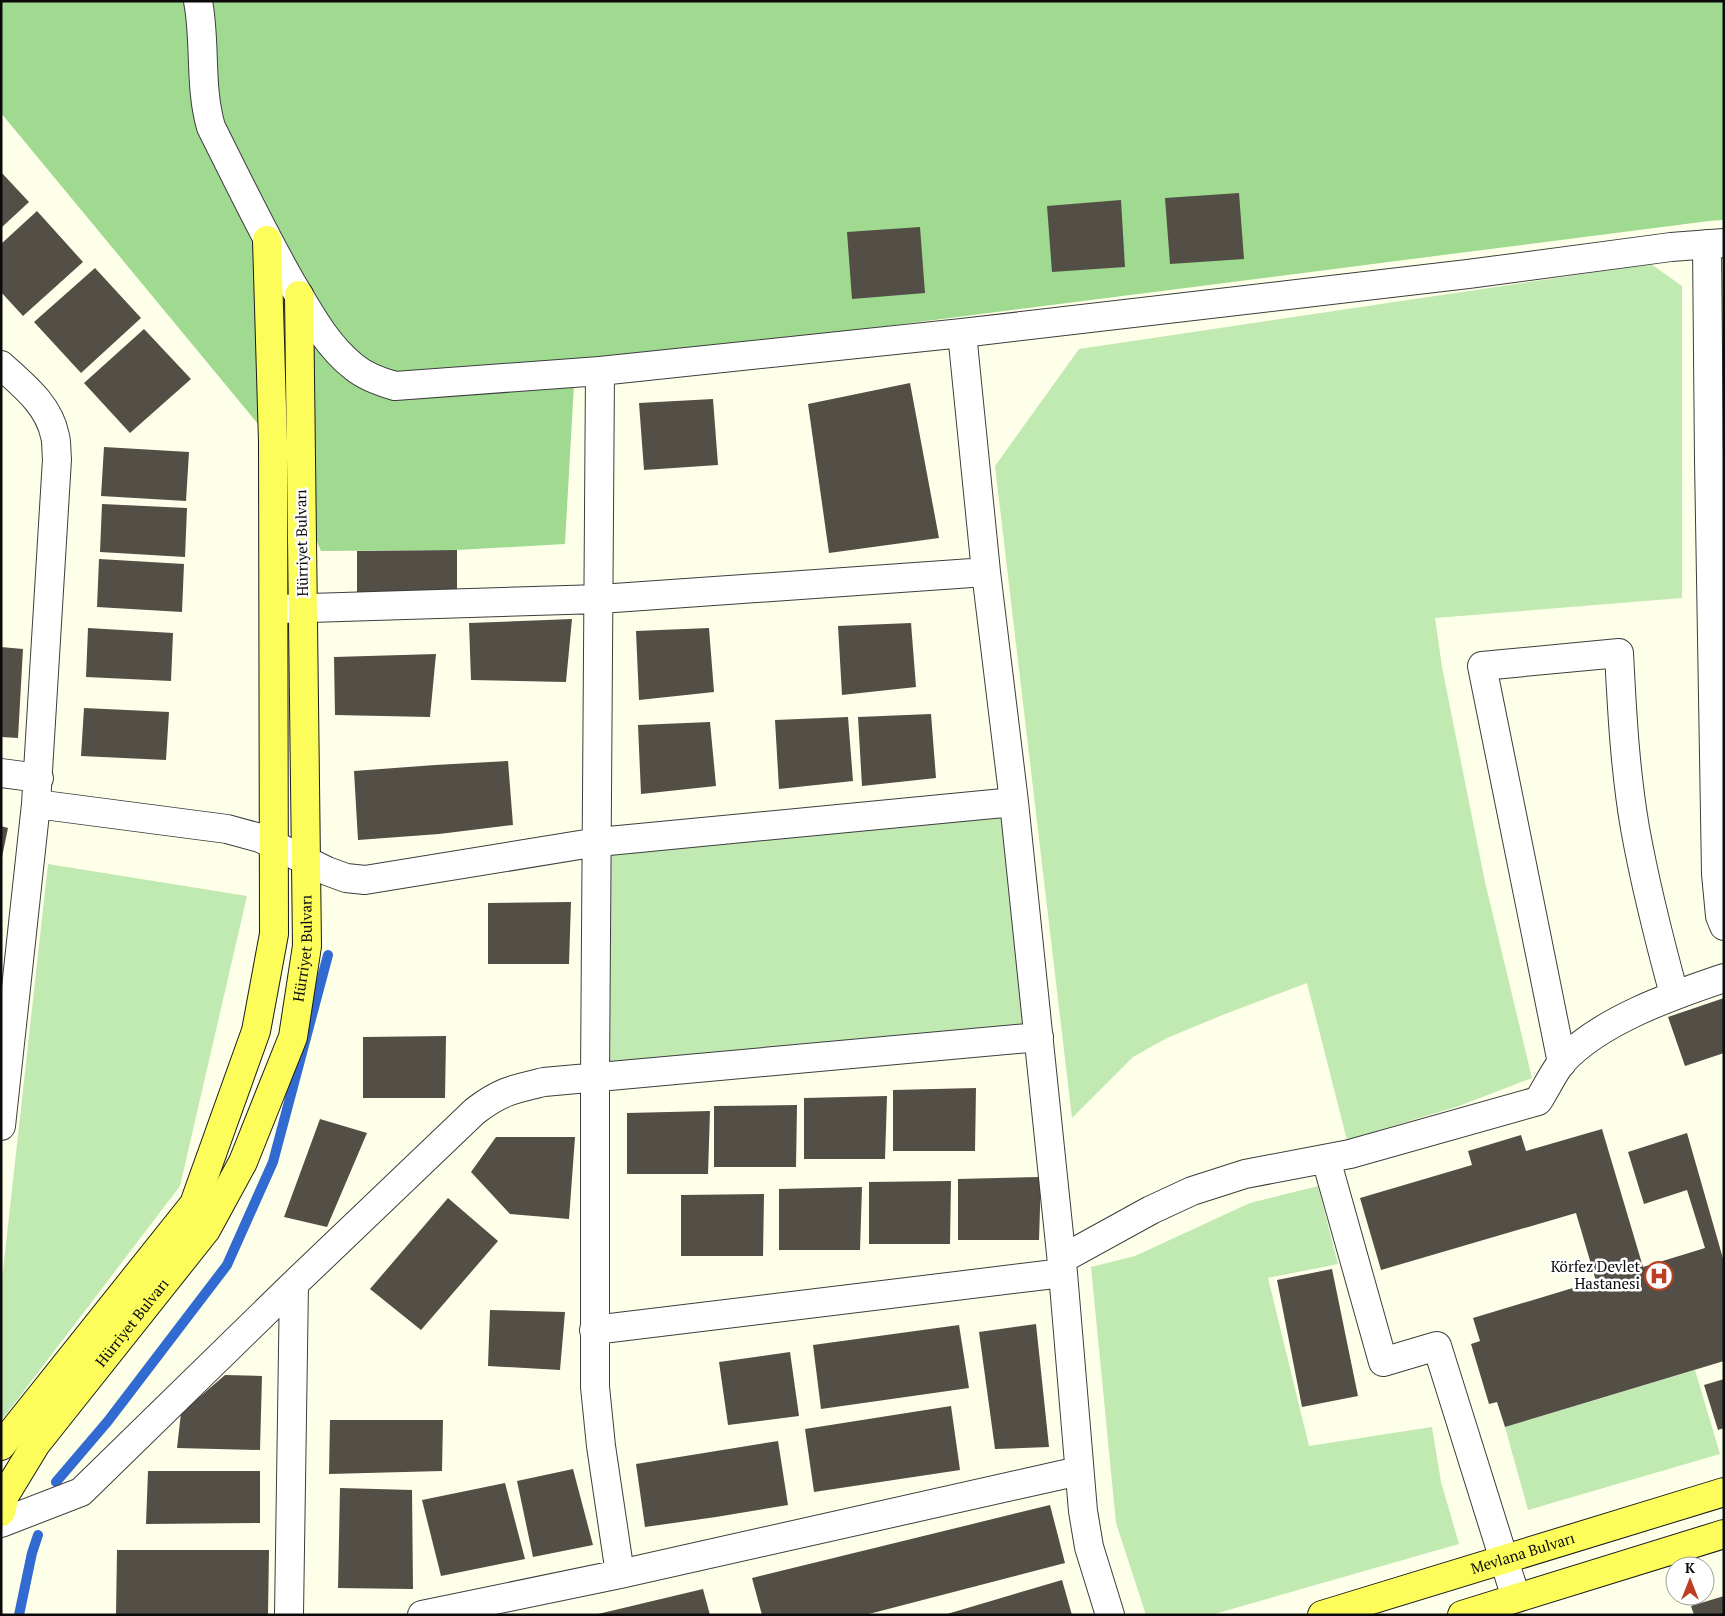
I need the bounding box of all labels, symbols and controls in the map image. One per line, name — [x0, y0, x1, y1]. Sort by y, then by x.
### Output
street label: Hürriyet Bulvarı — [290, 489, 312, 597]
street label: Hürriyet Bulvarı — [288, 895, 316, 1003]
place label: Körfez Devlet Hastanesi — [1551, 1256, 1640, 1293]
hospital icon: Körfez Devlet Hastanesi — [1644, 1261, 1674, 1291]
street label: Hürriyet Bulvarı — [90, 1274, 173, 1370]
street label: Mevlana Bulvarı — [1468, 1527, 1577, 1578]
north arrow — [1665, 1556, 1715, 1606]
text: K — [1685, 1558, 1695, 1577]

